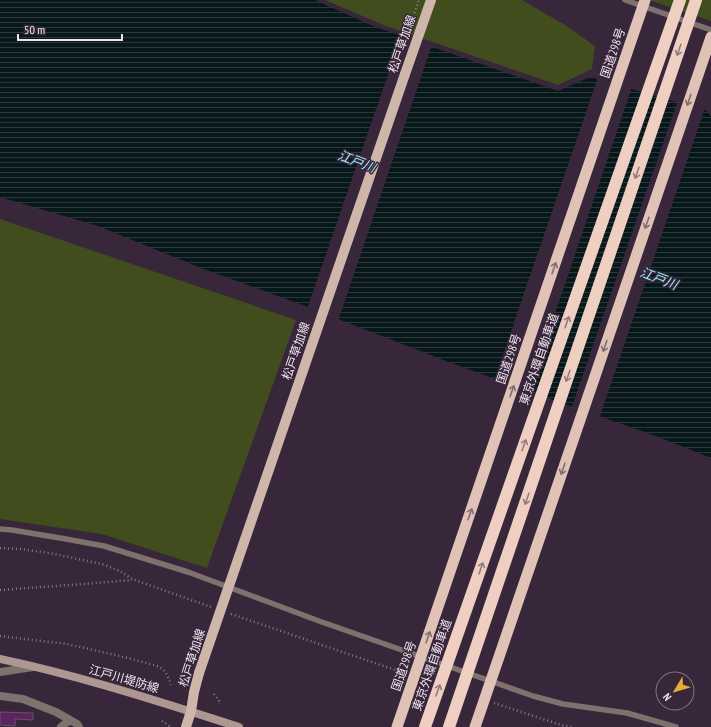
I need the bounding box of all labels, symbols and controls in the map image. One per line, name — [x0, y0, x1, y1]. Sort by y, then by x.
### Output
street label: 松戸草加線 — [385, 13, 418, 75]
scale bar — [18, 16, 122, 42]
text: 50 m — [24, 22, 45, 37]
street label: 国道298号 — [597, 26, 628, 80]
one-way arrow — [675, 44, 682, 57]
one-way arrow — [685, 94, 693, 106]
water label: 江戸川 — [336, 147, 380, 177]
one-way arrow — [633, 167, 640, 180]
one-way arrow — [643, 217, 651, 229]
one-way arrow — [550, 262, 558, 274]
water label: 江戸川 — [638, 264, 682, 294]
street label: 東京外環自動車道 — [516, 311, 561, 407]
one-way arrow — [563, 317, 571, 329]
street label: 松戸草加線 — [279, 320, 312, 382]
street label: 国道298号 — [493, 332, 524, 386]
one-way arrow — [601, 339, 608, 352]
one-way arrow — [564, 370, 572, 382]
one-way arrow — [508, 385, 516, 397]
one-way arrow — [520, 439, 528, 451]
one-way arrow — [559, 462, 566, 475]
one-way arrow — [522, 493, 530, 505]
one-way arrow — [467, 508, 474, 521]
one-way arrow — [477, 562, 485, 574]
street label: 東京外環自動車道 — [409, 617, 454, 713]
street label: 松戸草加線 — [175, 627, 208, 689]
one-way arrow — [425, 631, 432, 644]
street label: 国道298号 — [388, 639, 419, 693]
street label: 江戸川堤防線 — [87, 661, 161, 696]
north arrow — [655, 671, 695, 711]
one-way arrow — [434, 685, 442, 697]
text: N — [660, 690, 674, 704]

